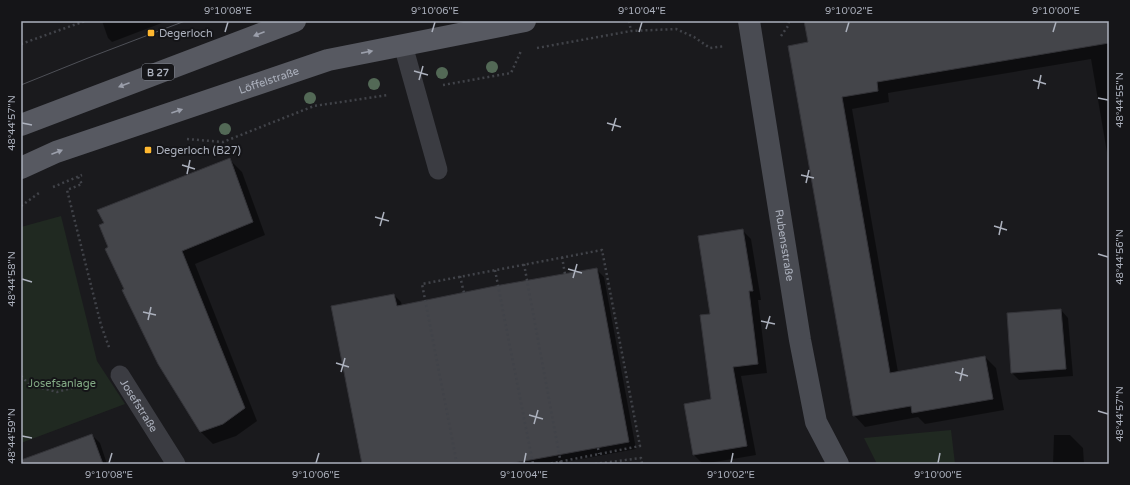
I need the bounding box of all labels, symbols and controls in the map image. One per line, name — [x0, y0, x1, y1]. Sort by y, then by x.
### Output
text: 9°10'08"E — [204, 5, 252, 17]
text: 9°10'06"E — [411, 5, 459, 17]
text: 9°10'04"E — [618, 5, 666, 17]
text: 9°10'02"E — [825, 5, 873, 17]
text: 9°10'00"E — [1032, 5, 1080, 17]
place label: Degerloch — [159, 27, 213, 40]
marker: Degerloch — [146, 28, 156, 38]
one-way arrow — [252, 31, 264, 37]
one-way arrow — [361, 49, 373, 55]
road number: B 27 — [142, 64, 174, 80]
street label: Löffelstraße — [237, 64, 301, 97]
text: 48°44'55"N — [1114, 72, 1126, 128]
one-way arrow — [118, 83, 130, 89]
text: 48°44'57"N — [6, 95, 18, 151]
one-way arrow — [171, 108, 183, 114]
place label: Degerloch (B27) — [156, 144, 241, 157]
marker: Degerloch (B27) — [143, 145, 153, 155]
one-way arrow — [51, 148, 63, 154]
street label: Rubensstraße — [772, 208, 796, 282]
text: 48°44'56"N — [1114, 229, 1126, 285]
text: 48°44'58"N — [6, 251, 18, 307]
park label: Josefsanlage — [28, 377, 96, 390]
street label: Josefstraße — [117, 377, 160, 435]
text: 48°44'57"N — [1114, 386, 1126, 442]
text: 48°44'59"N — [6, 408, 18, 464]
text: 9°10'08"E — [85, 469, 133, 481]
text: 9°10'06"E — [292, 469, 340, 481]
text: 9°10'04"E — [500, 469, 548, 481]
text: 9°10'02"E — [707, 469, 755, 481]
text: 9°10'00"E — [914, 469, 962, 481]

